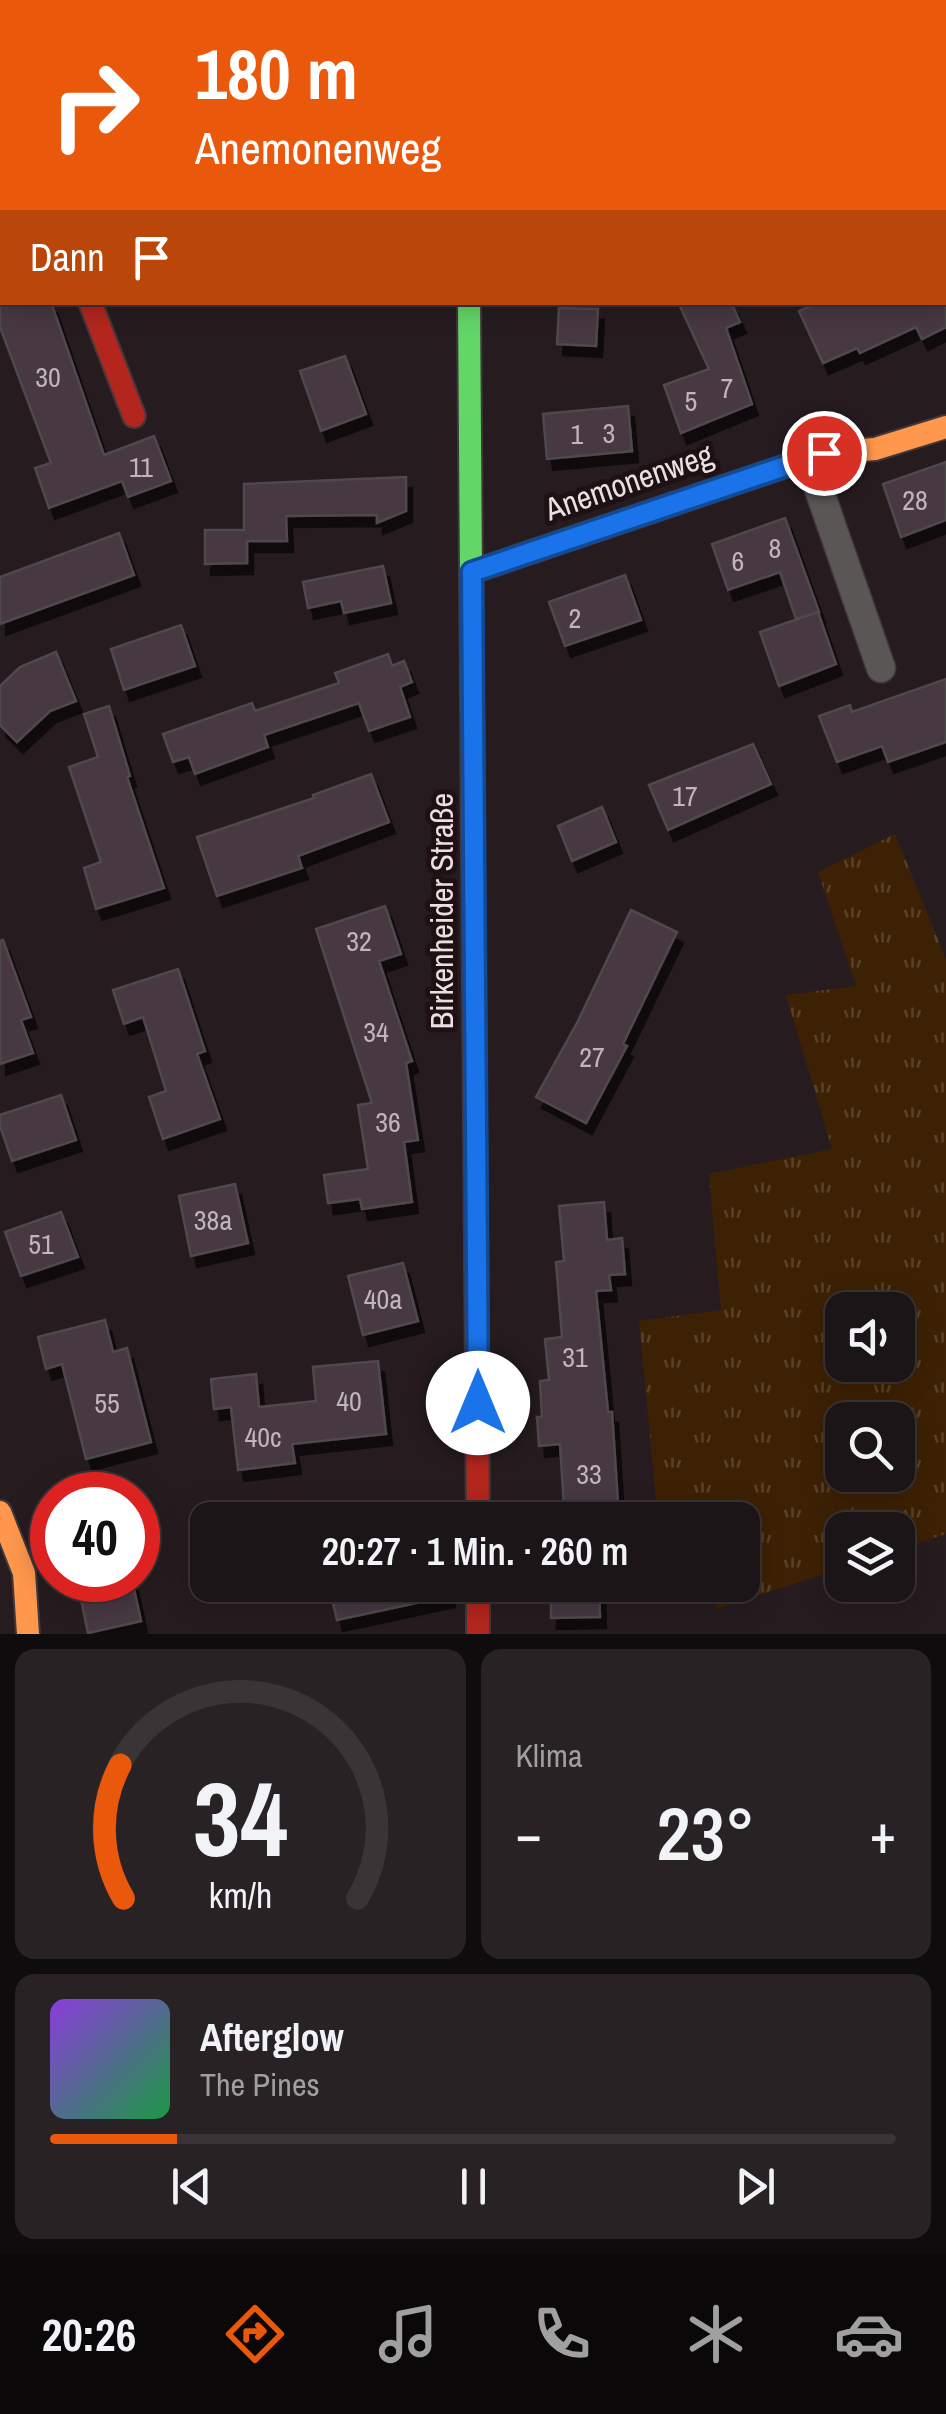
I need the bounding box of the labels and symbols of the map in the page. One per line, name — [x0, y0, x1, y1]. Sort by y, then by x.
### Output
house number: 30 — [35, 358, 61, 396]
house number: 7 — [721, 369, 733, 407]
house number: 5 — [685, 382, 697, 420]
pin — [782, 411, 867, 496]
house number: 3 — [603, 414, 615, 452]
house number: 1 — [571, 415, 584, 453]
street label: Anemonenweg — [538, 433, 719, 531]
house number: 11 — [129, 448, 153, 486]
house number: 28 — [902, 481, 928, 519]
house number: 8 — [769, 529, 781, 567]
house number: 6 — [732, 542, 744, 580]
house number: 2 — [569, 599, 581, 637]
house number: 17 — [672, 777, 698, 815]
street label: Birkenheider Straße — [420, 793, 463, 1029]
house number: 32 — [346, 922, 372, 960]
house number: 34 — [363, 1013, 389, 1051]
house number: 27 — [579, 1038, 605, 1076]
house number: 36 — [375, 1103, 401, 1141]
house number: 38a — [194, 1201, 232, 1239]
house number: 51 — [28, 1225, 54, 1263]
house number: 40a — [364, 1280, 402, 1318]
house number: 31 — [562, 1338, 588, 1376]
position arrow — [426, 1351, 530, 1455]
house number: 40 — [336, 1382, 362, 1420]
house number: 55 — [94, 1384, 120, 1422]
house number: 40c — [244, 1418, 282, 1456]
house number: 33 — [576, 1455, 602, 1493]
speed limit sign: 40 — [30, 1472, 160, 1602]

